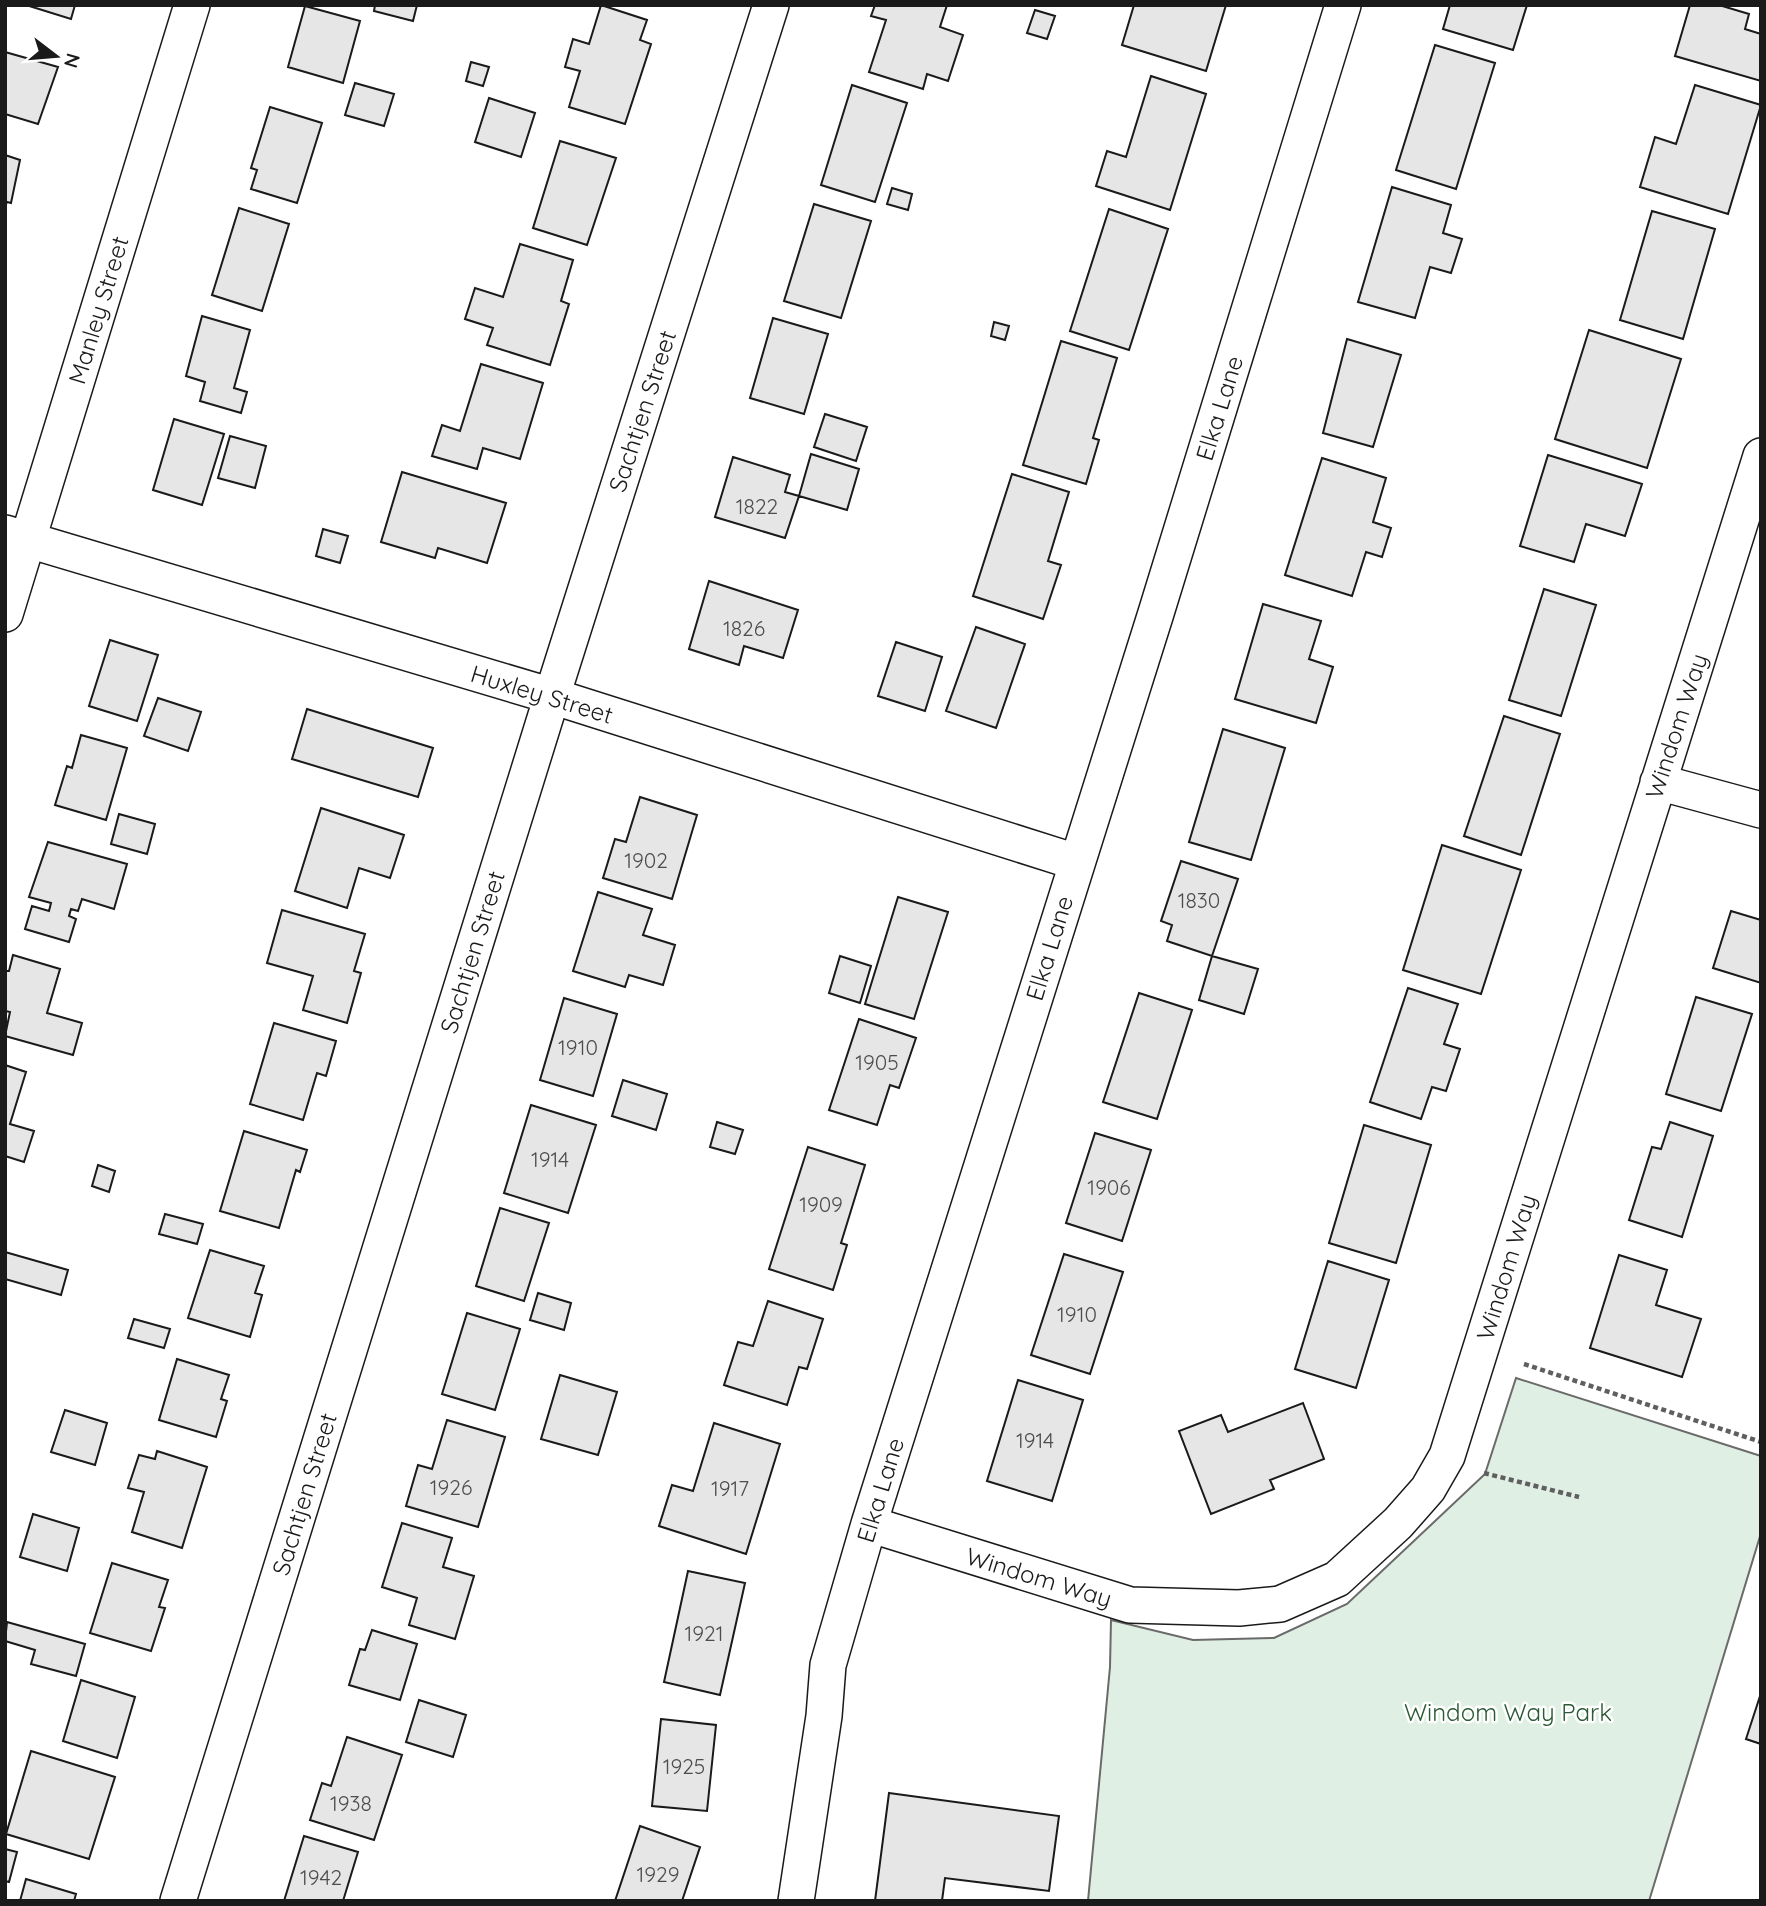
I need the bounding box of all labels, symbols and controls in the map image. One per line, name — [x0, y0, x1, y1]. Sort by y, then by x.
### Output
north arrow — [21, 21, 91, 91]
text: N — [59, 51, 86, 71]
street label: Manley Street — [61, 233, 135, 387]
street label: Sachtjen Street — [602, 326, 682, 496]
street label: Elka Lane — [1189, 352, 1249, 464]
house number: 1822 — [736, 493, 778, 519]
house number: 1826 — [723, 615, 765, 641]
street label: Windom Way — [1638, 650, 1714, 802]
street label: Huxley Street — [467, 658, 617, 730]
house number: 1902 — [624, 847, 668, 873]
street label: Sachtjen Street — [433, 867, 511, 1037]
house number: 1830 — [1178, 887, 1220, 913]
street label: Elka Lane — [1019, 892, 1079, 1004]
house number: 1910 — [558, 1034, 598, 1060]
house number: 1905 — [855, 1049, 899, 1075]
house number: 1914 — [531, 1146, 569, 1172]
house number: 1906 — [1087, 1174, 1131, 1200]
street label: Windom Way — [1470, 1190, 1542, 1344]
house number: 1909 — [799, 1191, 843, 1217]
house number: 1910 — [1057, 1301, 1097, 1327]
street label: Sachtjen Street — [265, 1409, 343, 1579]
house number: 1914 — [1016, 1427, 1054, 1453]
street label: Elka Lane — [850, 1434, 910, 1546]
house number: 1926 — [430, 1474, 472, 1500]
house number: 1917 — [711, 1475, 749, 1501]
street label: Windom Way — [962, 1541, 1116, 1613]
house number: 1921 — [685, 1620, 723, 1646]
park label: Windom Way Park — [1404, 1697, 1612, 1727]
house number: 1925 — [663, 1753, 705, 1779]
house number: 1938 — [330, 1790, 372, 1816]
house number: 1929 — [637, 1861, 679, 1887]
house number: 1942 — [300, 1864, 342, 1890]

